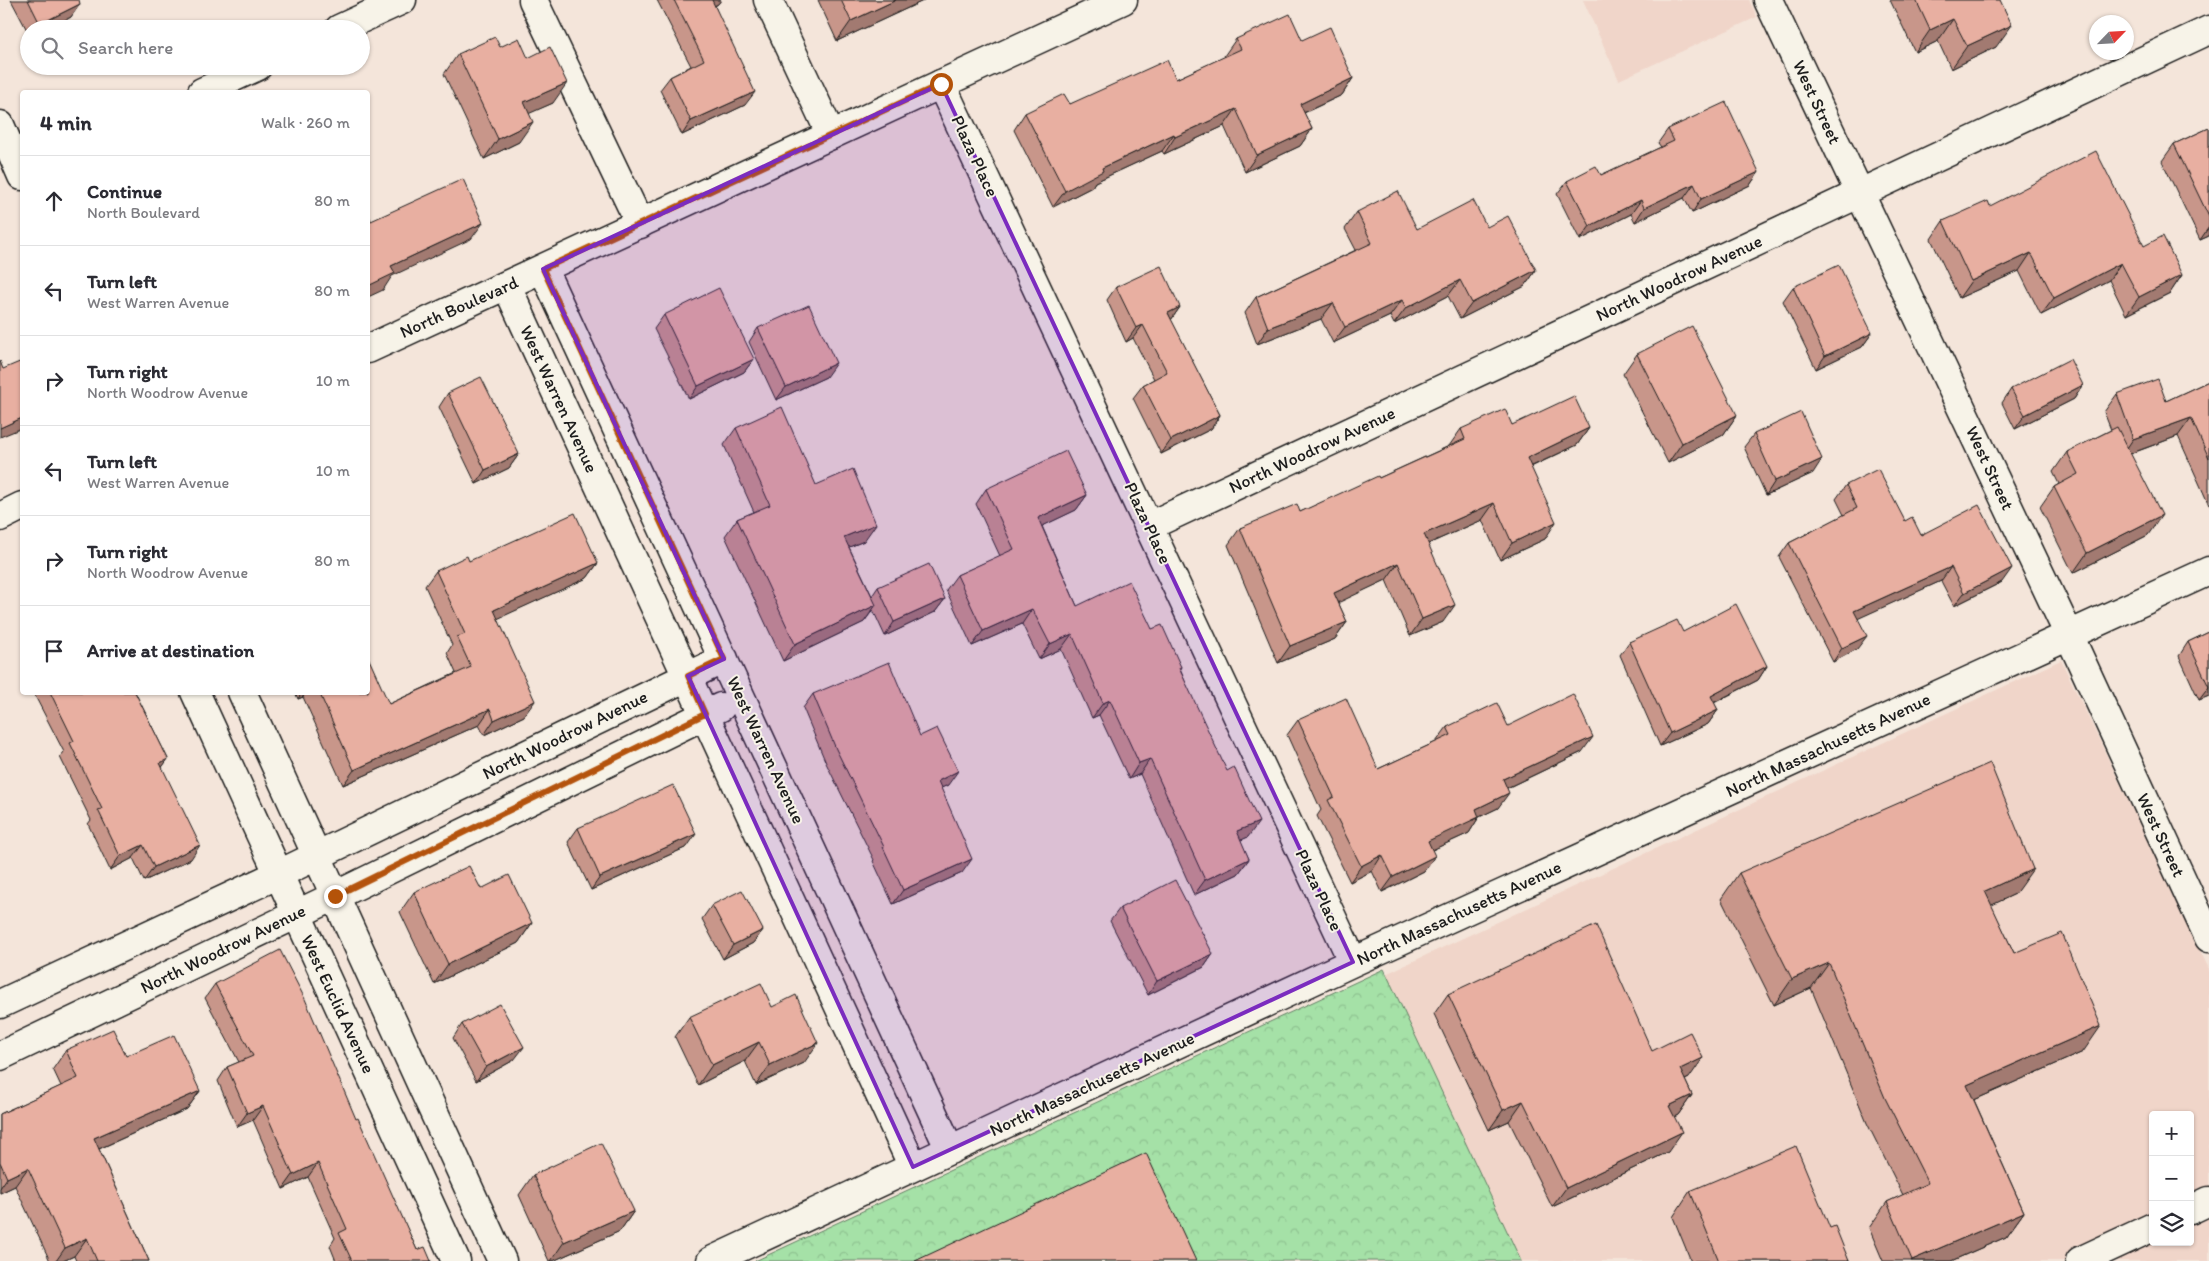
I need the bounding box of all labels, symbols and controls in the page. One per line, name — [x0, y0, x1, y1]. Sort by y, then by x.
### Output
north arrow — [2089, 15, 2134, 60]
search box — [20, 20, 370, 75]
icon: search — [38, 34, 66, 62]
text: Search here — [78, 36, 173, 59]
street label: West Street — [1788, 57, 1846, 148]
route start — [930, 73, 953, 96]
text: 4 min — [40, 110, 92, 135]
street label: Plaza Place — [947, 112, 1003, 200]
text: Walk · 260 m — [261, 113, 350, 132]
text: Continue — [87, 180, 162, 203]
icon: ahead — [40, 187, 68, 215]
text: 80 m — [314, 191, 350, 210]
text: North Boulevard — [87, 203, 200, 222]
street label: North Woodrow Avenue — [1592, 230, 1766, 326]
text: Turn left — [87, 270, 157, 293]
street label: North Boulevard — [396, 271, 522, 343]
icon: left — [40, 277, 68, 305]
text: 80 m — [314, 281, 350, 300]
text: West Warren Avenue — [87, 293, 229, 312]
street label: West Warren Avenue — [515, 322, 603, 476]
text: Turn right — [87, 360, 168, 383]
icon: right — [40, 367, 68, 395]
text: 10 m — [316, 371, 350, 390]
text: North Woodrow Avenue — [87, 383, 248, 402]
street label: North Woodrow Avenue — [1225, 402, 1399, 498]
street label: West Street — [1961, 423, 2019, 514]
text: Turn left — [87, 450, 157, 473]
icon: left — [40, 457, 68, 485]
text: 10 m — [316, 461, 350, 480]
text: West Warren Avenue — [87, 473, 229, 492]
street label: Plaza Place — [1120, 479, 1176, 567]
text: Turn right — [87, 540, 168, 563]
icon: right — [40, 547, 68, 575]
text: 80 m — [314, 551, 350, 570]
text: North Woodrow Avenue — [87, 563, 248, 582]
icon: arrive — [40, 637, 68, 665]
text: Arrive at destination — [87, 639, 254, 662]
street label: West Warren Avenue — [722, 673, 810, 827]
street label: North Woodrow Avenue — [479, 685, 651, 785]
street label: North Massachusetts Avenue — [1722, 688, 1934, 802]
street label: West Street — [2132, 790, 2190, 881]
street label: Plaza Place — [1291, 846, 1347, 934]
street label: North Massachusetts Avenue — [1353, 856, 1565, 970]
route end — [324, 885, 347, 908]
street label: North Woodrow Avenue — [137, 899, 309, 999]
street label: West Euclid Avenue — [296, 931, 380, 1077]
street label: North Massachusetts Avenue — [986, 1027, 1198, 1141]
map controls — [2149, 1111, 2194, 1246]
button: + — [2149, 1111, 2194, 1156]
button: − — [2149, 1156, 2194, 1201]
button: layers — [2149, 1201, 2194, 1246]

